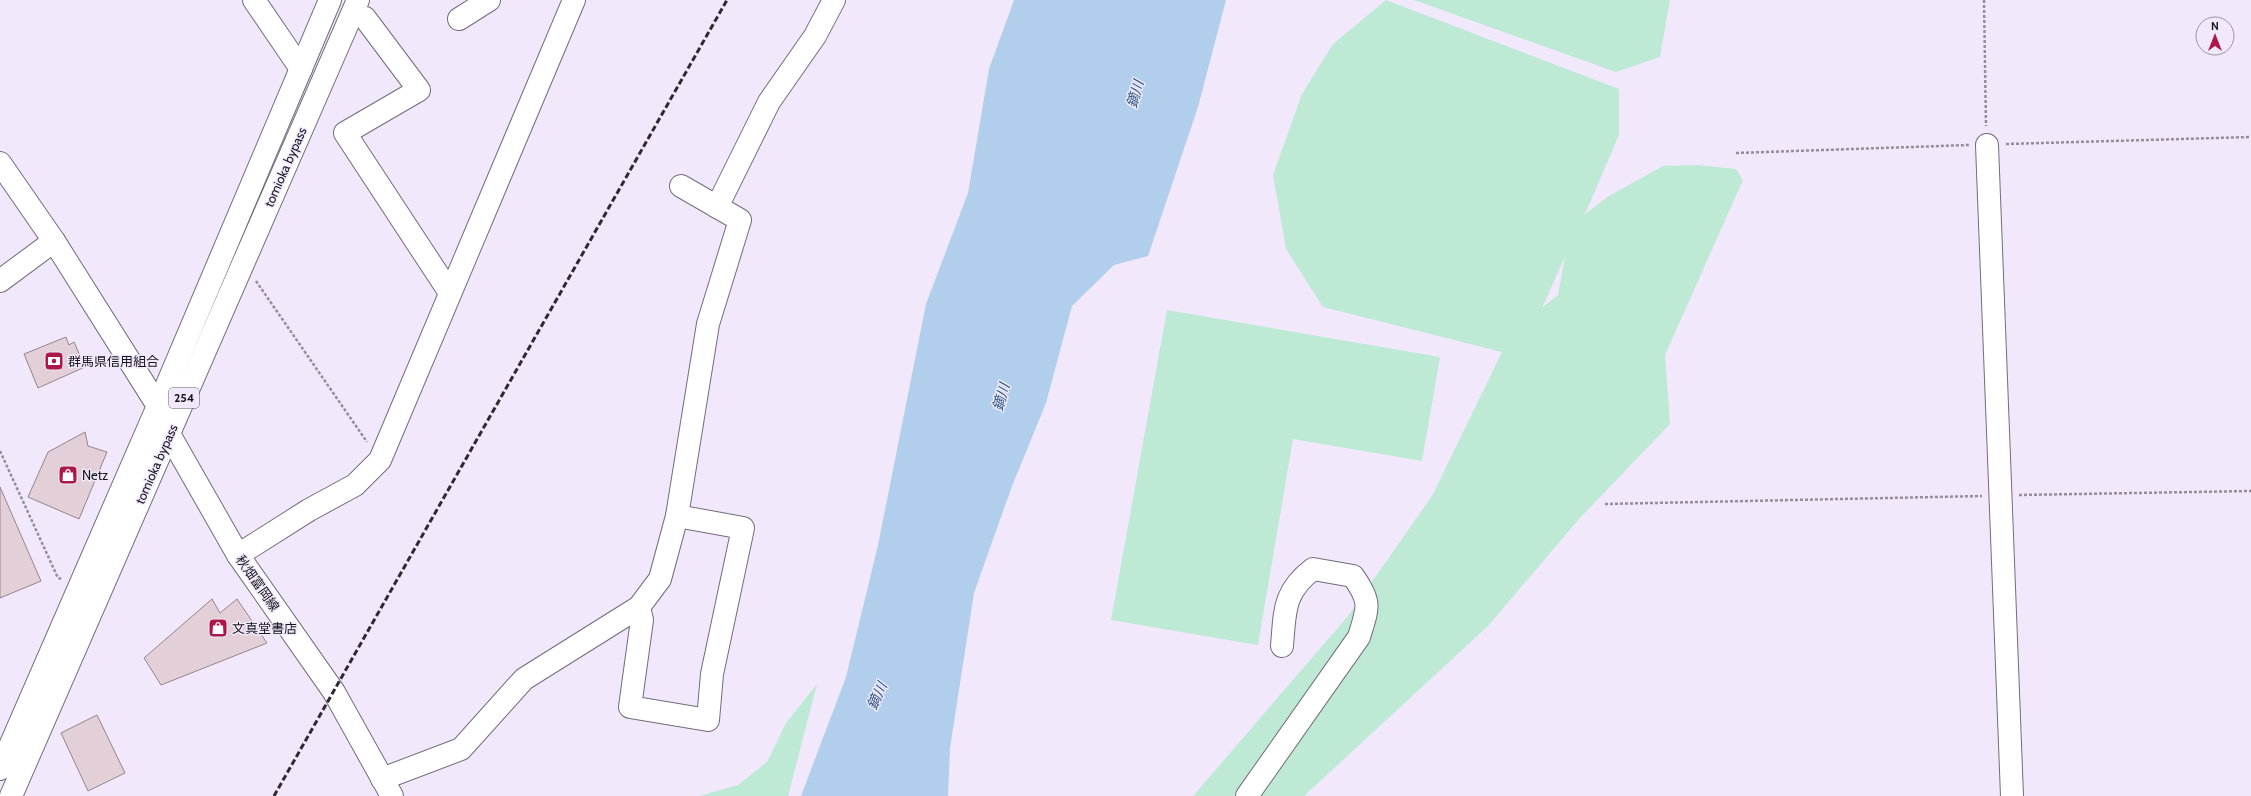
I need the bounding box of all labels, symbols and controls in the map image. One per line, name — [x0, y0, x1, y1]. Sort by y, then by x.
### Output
north arrow — [2195, 16, 2235, 56]
text: N — [2211, 19, 2219, 33]
water label: 鏑川 — [1122, 76, 1148, 110]
street label: tomioka bypass — [260, 124, 310, 209]
bank icon: 群馬県信用組合 — [43, 350, 65, 372]
place label: 群馬県信用組合 — [68, 353, 159, 369]
water label: 鏑川 — [988, 379, 1014, 413]
road number: 254 — [169, 388, 199, 408]
street label: tomioka bypass — [131, 421, 181, 506]
shop icon: Netz — [57, 464, 79, 486]
place label: Netz — [82, 467, 108, 483]
street label: 秋畑富岡線 — [233, 552, 283, 614]
shop icon: 文真堂書店 — [207, 617, 229, 639]
place label: 文真堂書店 — [232, 620, 297, 636]
water label: 鏑川 — [863, 678, 892, 712]

